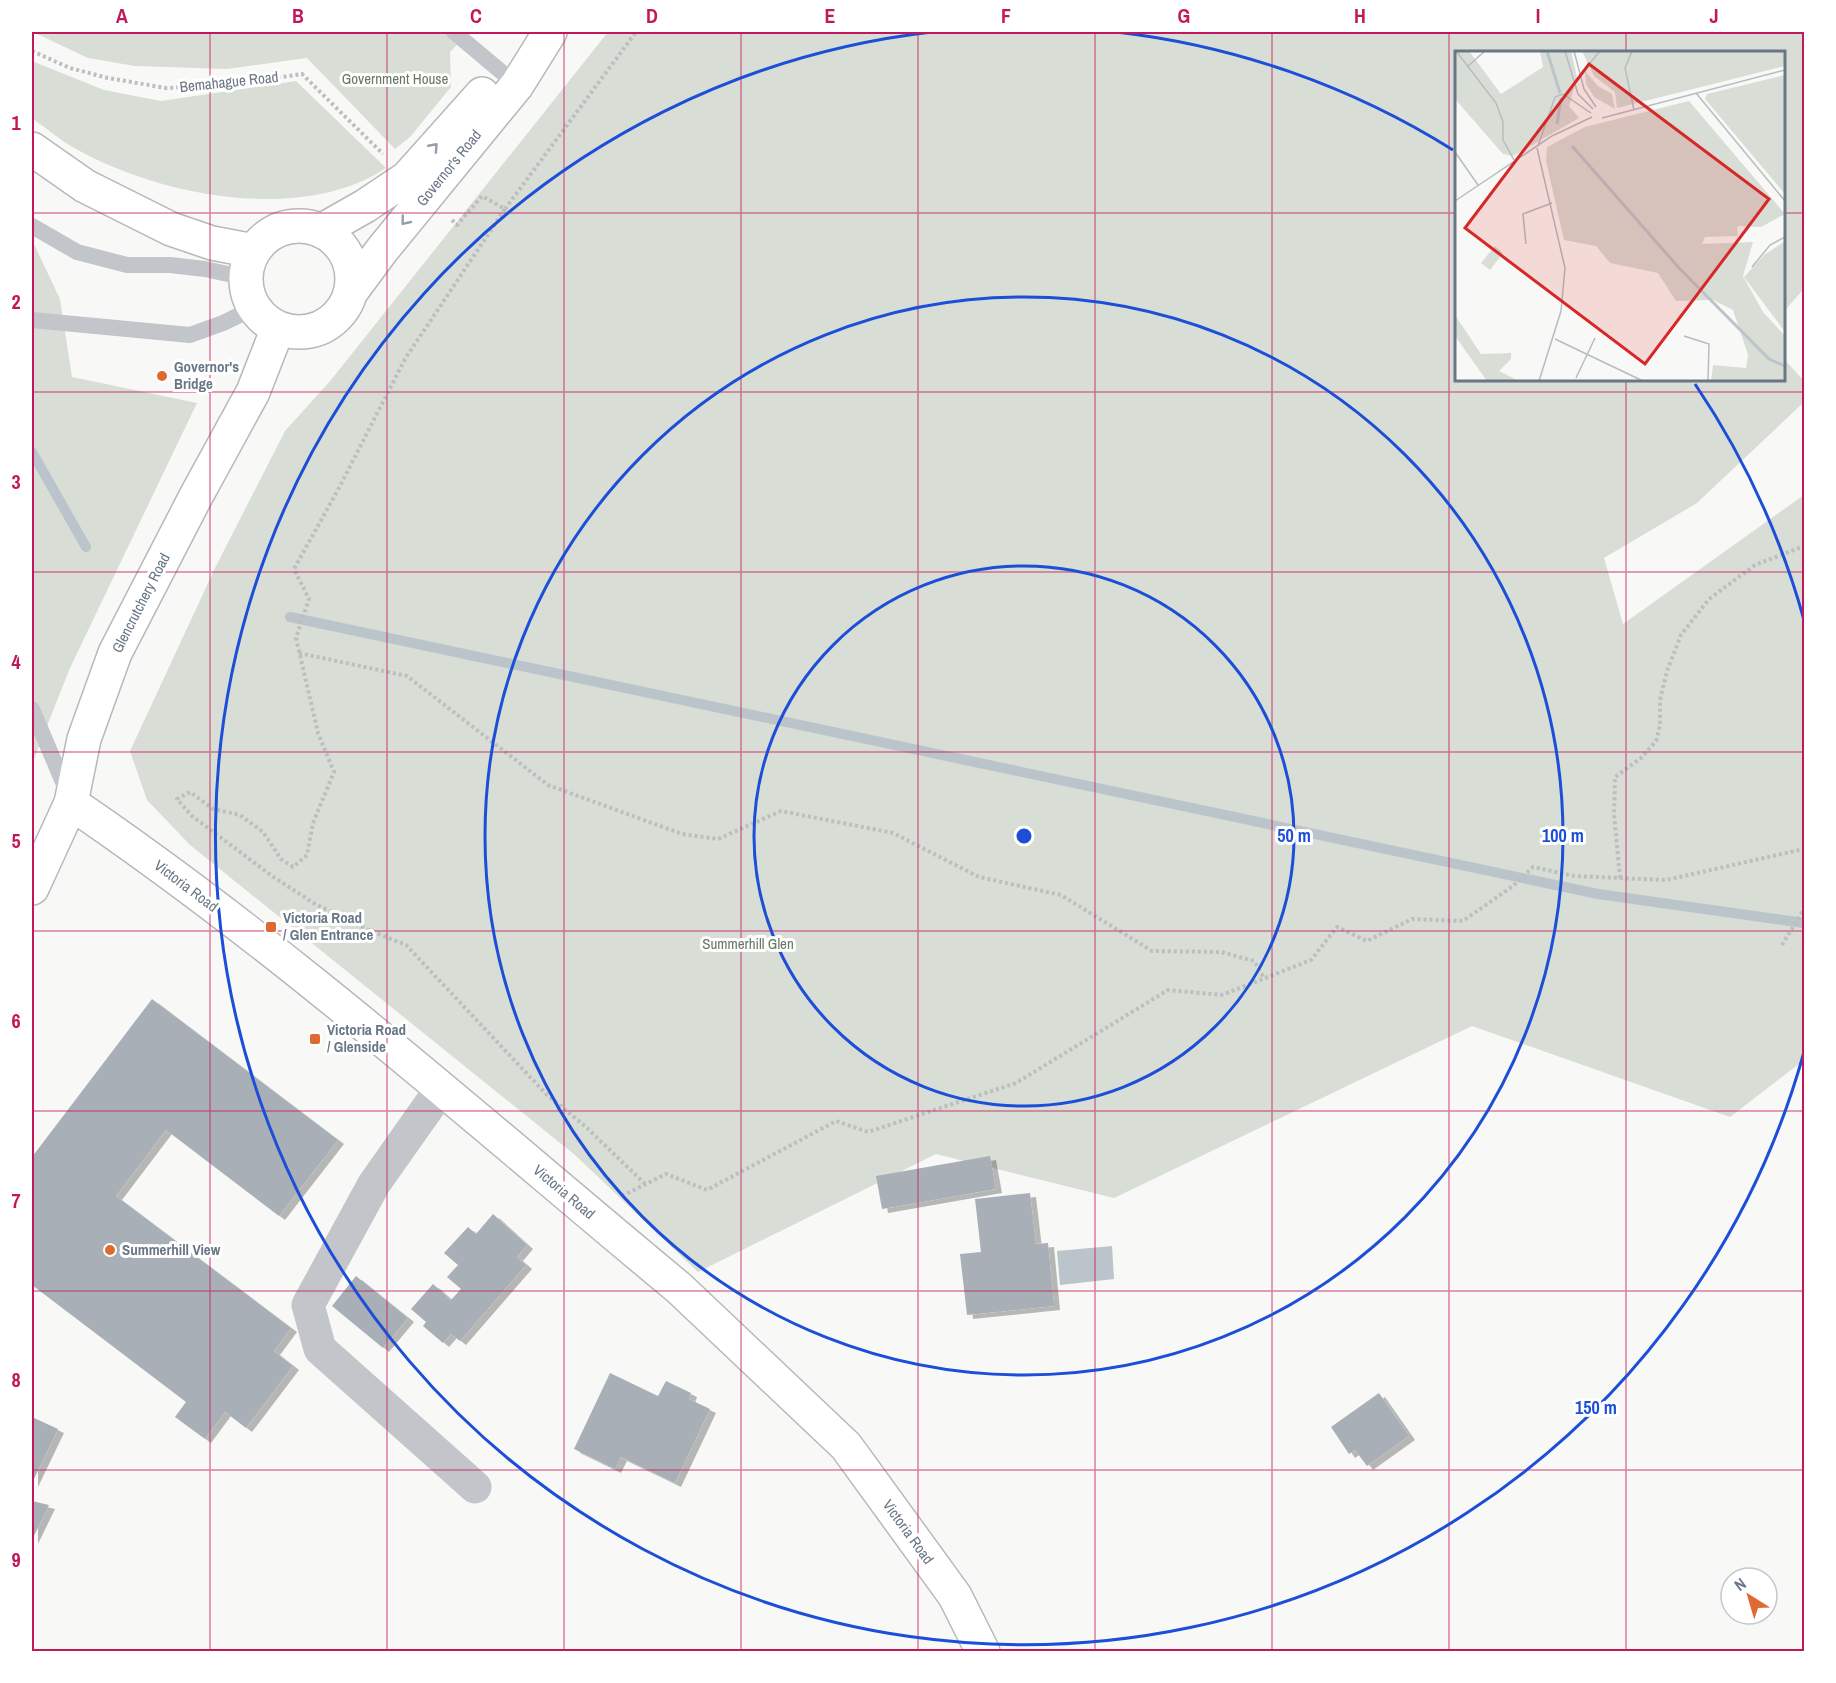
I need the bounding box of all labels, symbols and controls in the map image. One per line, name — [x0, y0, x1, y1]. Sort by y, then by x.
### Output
text: A — [116, 2, 128, 29]
text: B — [292, 2, 304, 29]
text: C — [470, 2, 482, 29]
text: D — [646, 2, 658, 29]
text: E — [825, 2, 836, 29]
text: F — [1001, 2, 1011, 29]
text: G — [1178, 2, 1190, 29]
text: H — [1354, 2, 1366, 29]
text: I — [1536, 2, 1540, 29]
text: J — [1709, 2, 1719, 29]
inset map — [1455, 51, 1785, 381]
street label: Bemahague Road — [179, 66, 279, 97]
park label: Government House — [342, 68, 448, 89]
text: 1 — [11, 109, 21, 136]
street label: Governor's Road — [411, 125, 486, 210]
one-way arrow — [427, 143, 438, 154]
one-way arrow — [402, 214, 413, 225]
text: 2 — [11, 288, 21, 315]
place label: Governor's Bridge — [174, 356, 239, 394]
marker: Governor's Bridge — [155, 369, 169, 383]
text: 3 — [11, 468, 21, 495]
street label: Glencrutchery Road — [106, 549, 175, 656]
text: 4 — [11, 648, 21, 675]
text: 50 m — [1277, 823, 1311, 848]
text: 100 m — [1542, 823, 1584, 848]
centre of rings — [1014, 826, 1034, 846]
text: 5 — [11, 827, 21, 854]
street label: Victoria Road — [150, 855, 223, 917]
place label: Victoria Road / Glen Entrance — [283, 907, 373, 945]
marker: Victoria Road / Glen Entrance — [264, 920, 278, 934]
park label: Summerhill Glen — [702, 933, 794, 954]
text: 6 — [11, 1007, 21, 1034]
place label: Victoria Road / Glenside — [327, 1019, 406, 1057]
marker: Victoria Road / Glenside — [308, 1032, 322, 1046]
street label: Victoria Road — [529, 1159, 600, 1224]
text: 7 — [11, 1187, 21, 1214]
place label: Summerhill View — [122, 1239, 221, 1260]
marker: Summerhill View — [103, 1243, 117, 1257]
text: 8 — [11, 1366, 21, 1393]
text: 150 m — [1575, 1395, 1617, 1420]
street label: Victoria Road — [878, 1495, 939, 1568]
text: 9 — [11, 1546, 21, 1573]
north arrow — [1719, 1566, 1779, 1626]
text: N — [1730, 1572, 1750, 1596]

